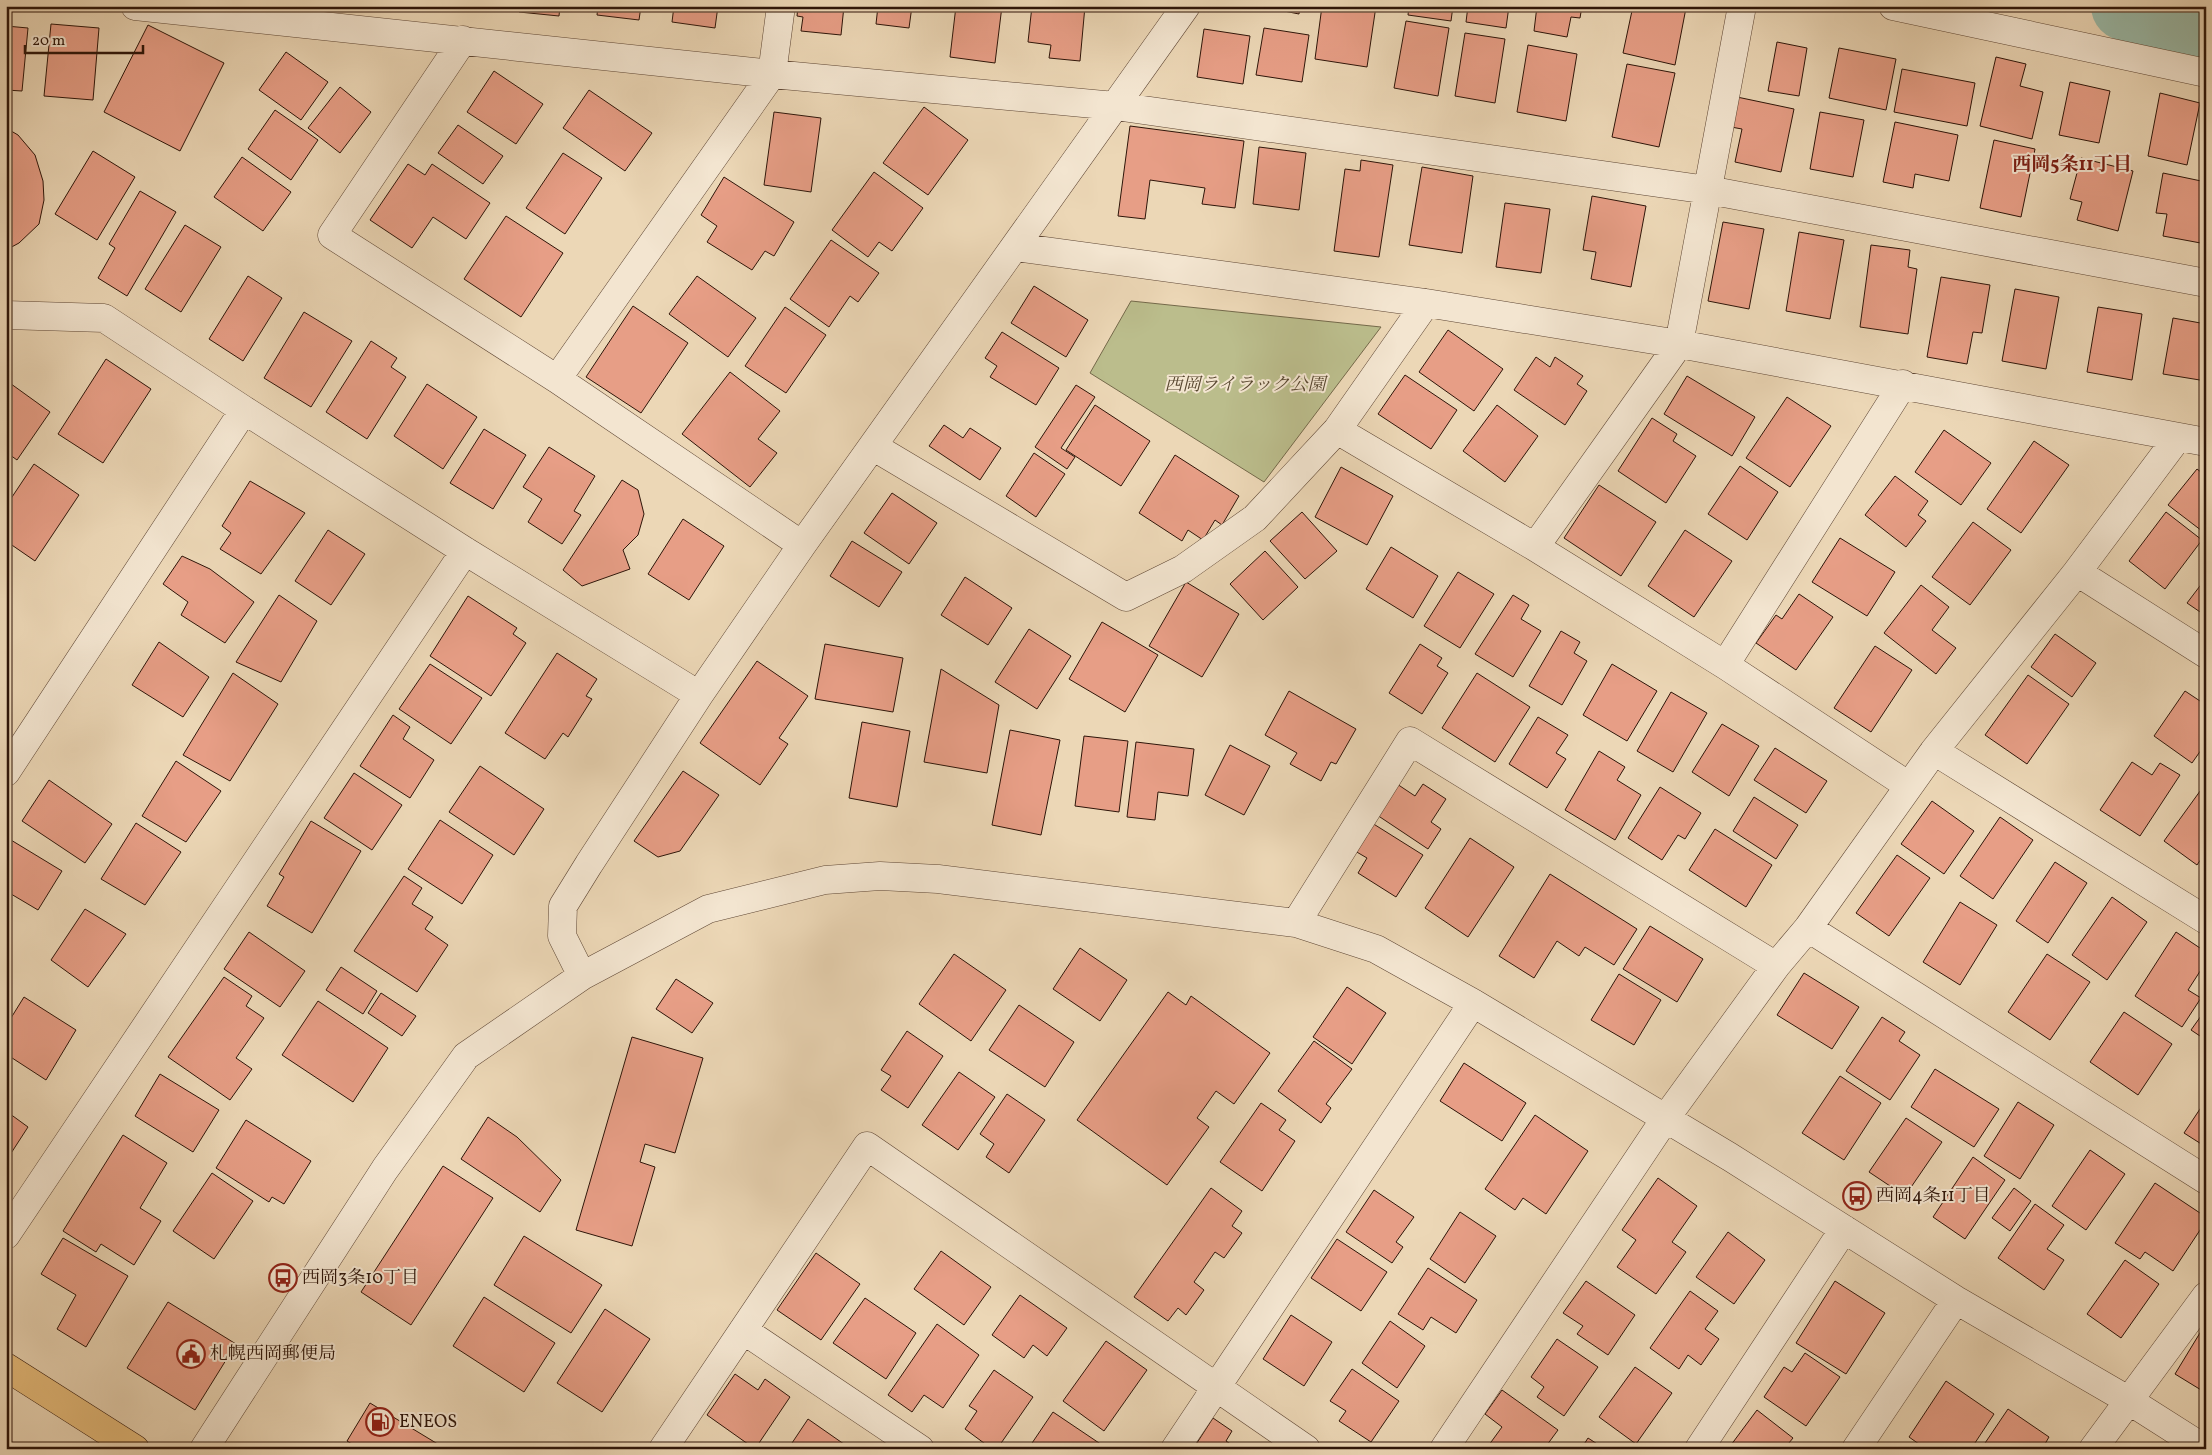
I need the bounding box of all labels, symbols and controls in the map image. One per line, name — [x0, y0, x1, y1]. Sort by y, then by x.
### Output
scale bar — [25, 22, 142, 54]
text: 20 m — [32, 31, 65, 52]
district label: 西岡5条11丁目 — [2012, 152, 2132, 178]
park label: 西岡ライラック公園 — [1164, 373, 1329, 398]
bus stop icon: 西岡4条11丁目 — [1842, 1181, 1872, 1211]
place label: 西岡4条11丁目 — [1876, 1184, 1991, 1209]
bus stop icon: 西岡3条10丁目 — [268, 1263, 298, 1293]
place label: 西岡3条10丁目 — [302, 1266, 419, 1291]
public building icon: 札幌西岡郵便局 — [176, 1339, 206, 1369]
place label: 札幌西岡郵便局 — [210, 1342, 336, 1367]
fuel station icon: ENEOS — [365, 1407, 395, 1437]
place label: ENEOS — [399, 1410, 457, 1435]

